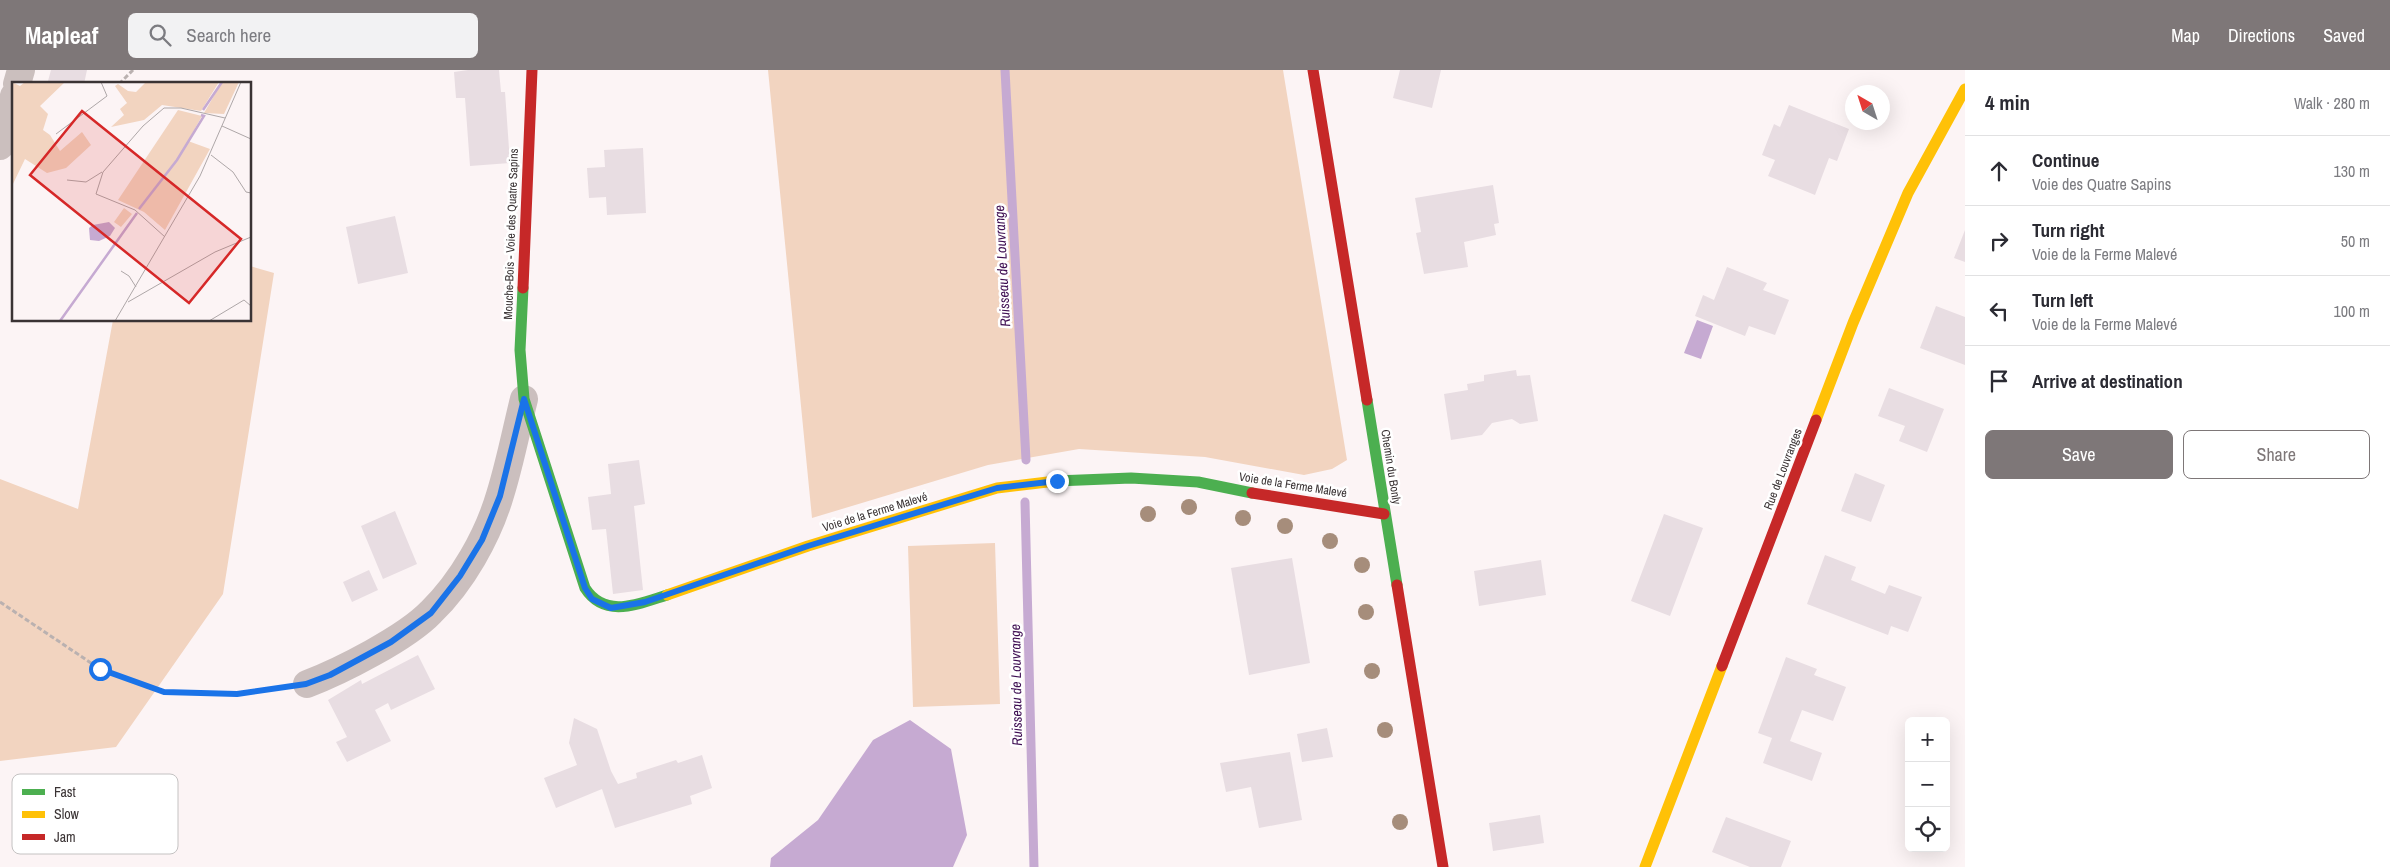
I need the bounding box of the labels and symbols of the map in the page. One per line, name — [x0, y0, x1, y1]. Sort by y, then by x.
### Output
inset map — [12, 82, 251, 321]
north arrow — [1845, 85, 1890, 130]
street label: Mouche-Bois - Voie des Quatre Sapins — [500, 148, 522, 320]
water label: Ruisseau de Louvrange — [990, 205, 1014, 327]
street label: Rue de Louvranges — [1760, 426, 1806, 512]
street label: Chemin du Bonly — [1377, 428, 1405, 506]
street label: Voie de la Ferme Malevé — [1238, 469, 1348, 501]
route end — [1046, 470, 1069, 493]
street label: Voie de la Ferme Malevé — [821, 488, 929, 536]
water label: Ruisseau de Louvrange — [1006, 624, 1026, 746]
route start — [89, 658, 112, 681]
legend — [12, 774, 178, 854]
text: Fast — [54, 783, 76, 801]
text: Slow — [54, 805, 80, 823]
text: Jam — [54, 828, 76, 846]

